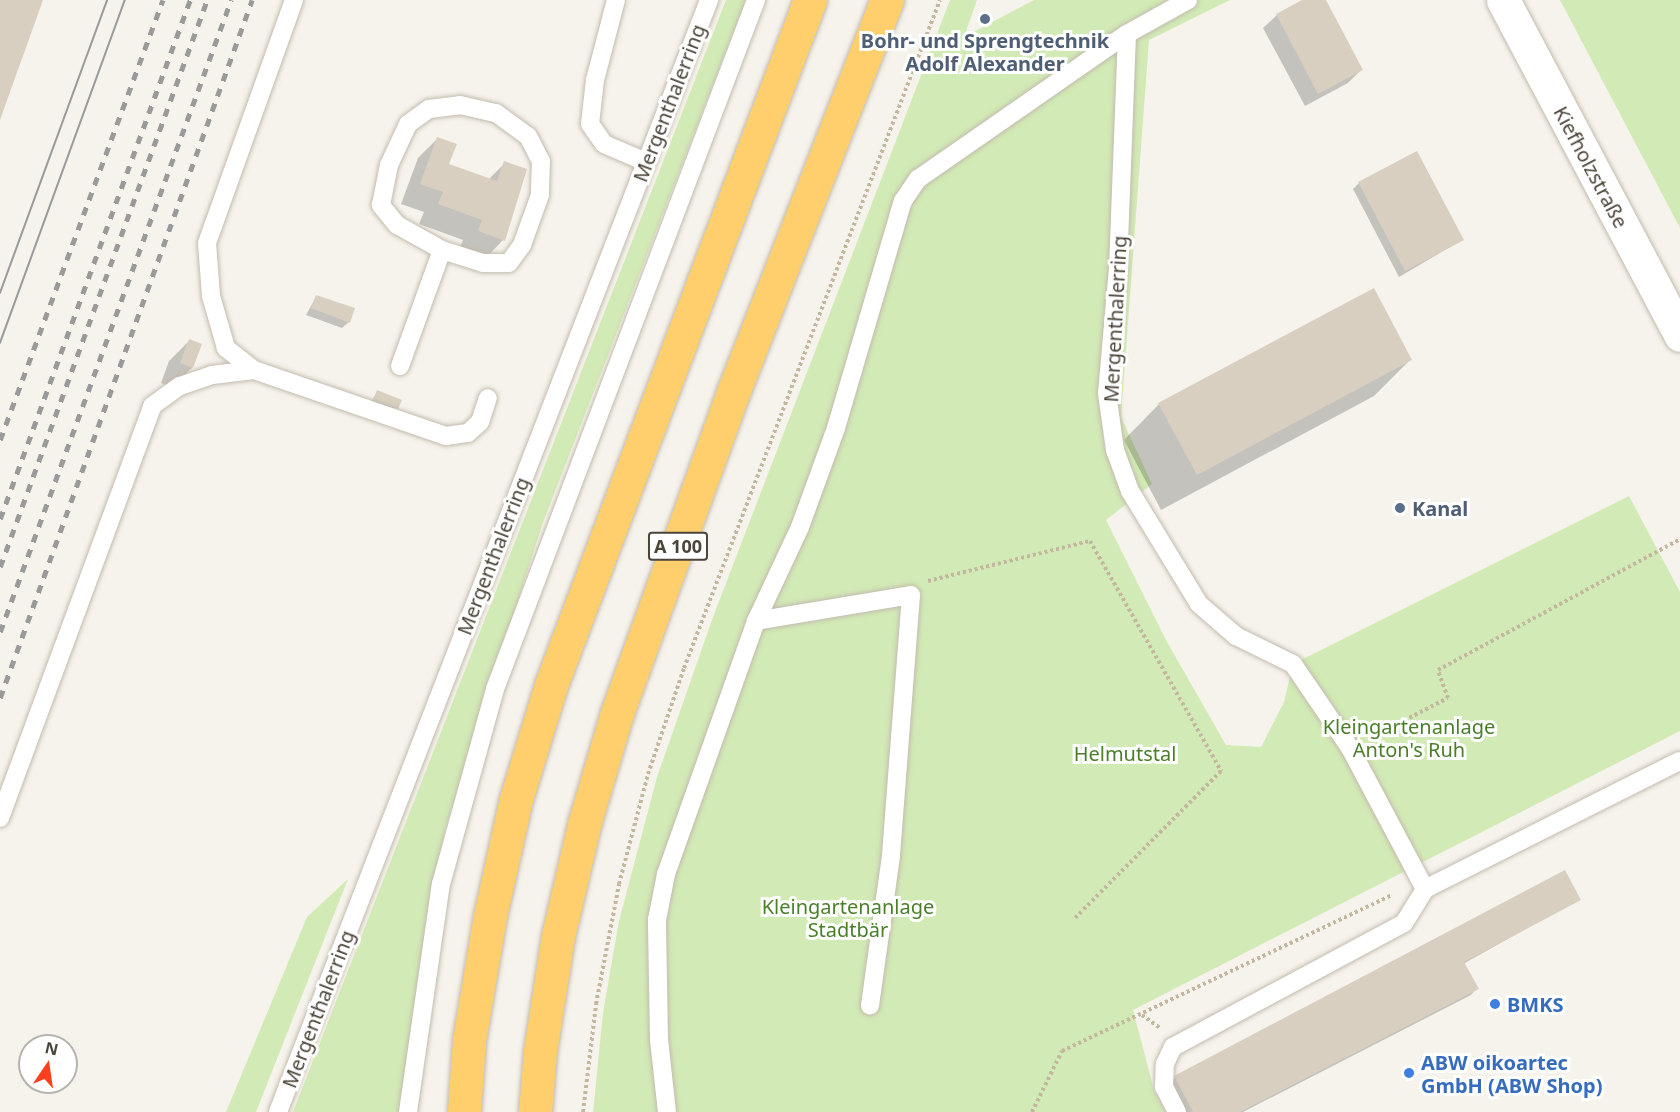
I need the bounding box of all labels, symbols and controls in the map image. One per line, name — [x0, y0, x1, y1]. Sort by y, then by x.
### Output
marker: Bohr- und Sprengtechnik Adolf Alexander — [978, 12, 992, 26]
street label: Mergenthalerring — [628, 21, 710, 185]
place label: Bohr- und Sprengtechnik Adolf Alexander — [861, 28, 1109, 75]
street label: Kiefholzstraße — [1549, 102, 1633, 232]
street label: Mergenthalerring — [1099, 235, 1131, 403]
street label: Mergenthalerring — [452, 474, 534, 638]
place label: Kanal — [1412, 496, 1468, 520]
marker: Kanal — [1393, 501, 1407, 515]
road number: A 100 — [646, 531, 710, 561]
park label: Kleingartenanlage Anton's Ruh — [1323, 714, 1495, 761]
park label: Helmutstal — [1074, 741, 1176, 765]
park label: Kleingartenanlage Stadtbär — [762, 894, 934, 941]
street label: Mergenthalerring — [277, 927, 359, 1091]
place label: BMKS — [1507, 992, 1563, 1016]
marker: BMKS — [1488, 997, 1502, 1011]
north arrow — [18, 1034, 78, 1094]
text: N — [43, 1036, 60, 1061]
place label: ABW oikoartec GmbH (ABW Shop) — [1421, 1050, 1603, 1097]
marker: ABW oikoartec GmbH (ABW Shop) — [1402, 1066, 1416, 1080]

